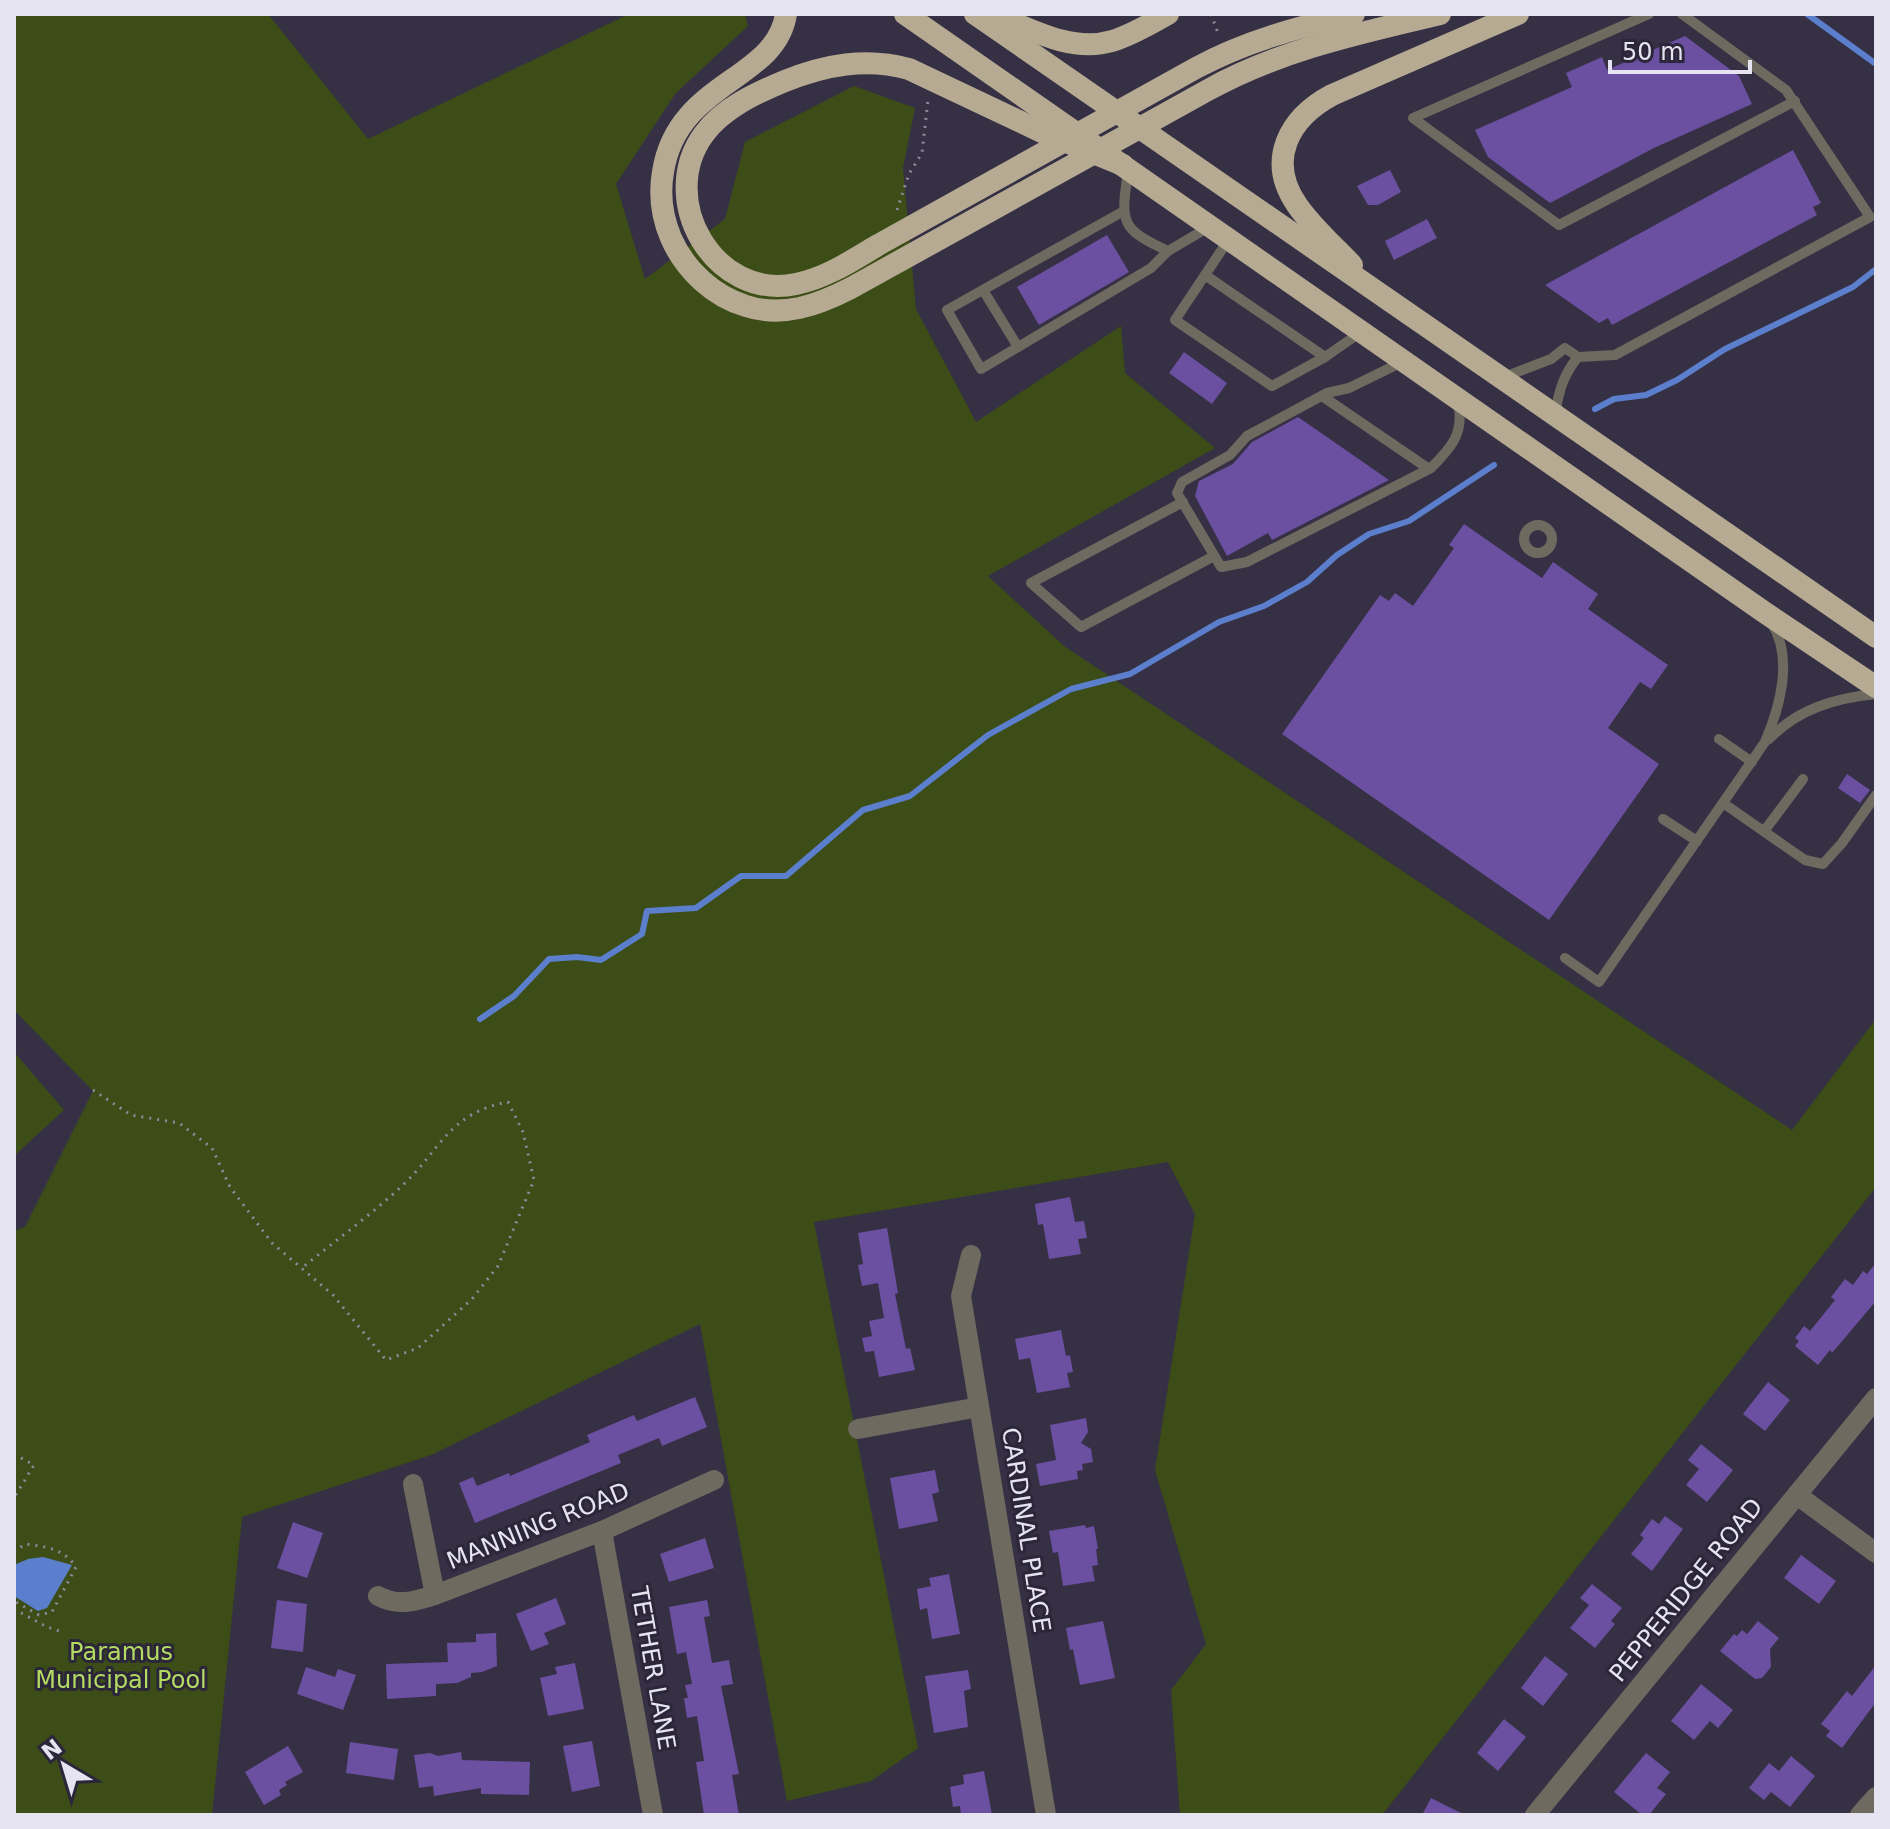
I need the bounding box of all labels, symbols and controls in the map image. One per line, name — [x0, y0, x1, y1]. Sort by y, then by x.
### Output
scale bar — [1610, 24, 1750, 74]
text: 50 m — [1622, 38, 1684, 66]
street label: CARDINAL PLACE — [996, 1426, 1056, 1634]
street label: MANNING ROAD — [443, 1477, 633, 1575]
street label: PEPPERIDGE ROAD — [1604, 1493, 1768, 1687]
street label: TETHER LANE — [625, 1583, 681, 1752]
park label: Paramus Municipal Pool — [35, 1638, 207, 1694]
north arrow — [24, 1725, 104, 1805]
text: N — [37, 1734, 67, 1765]

